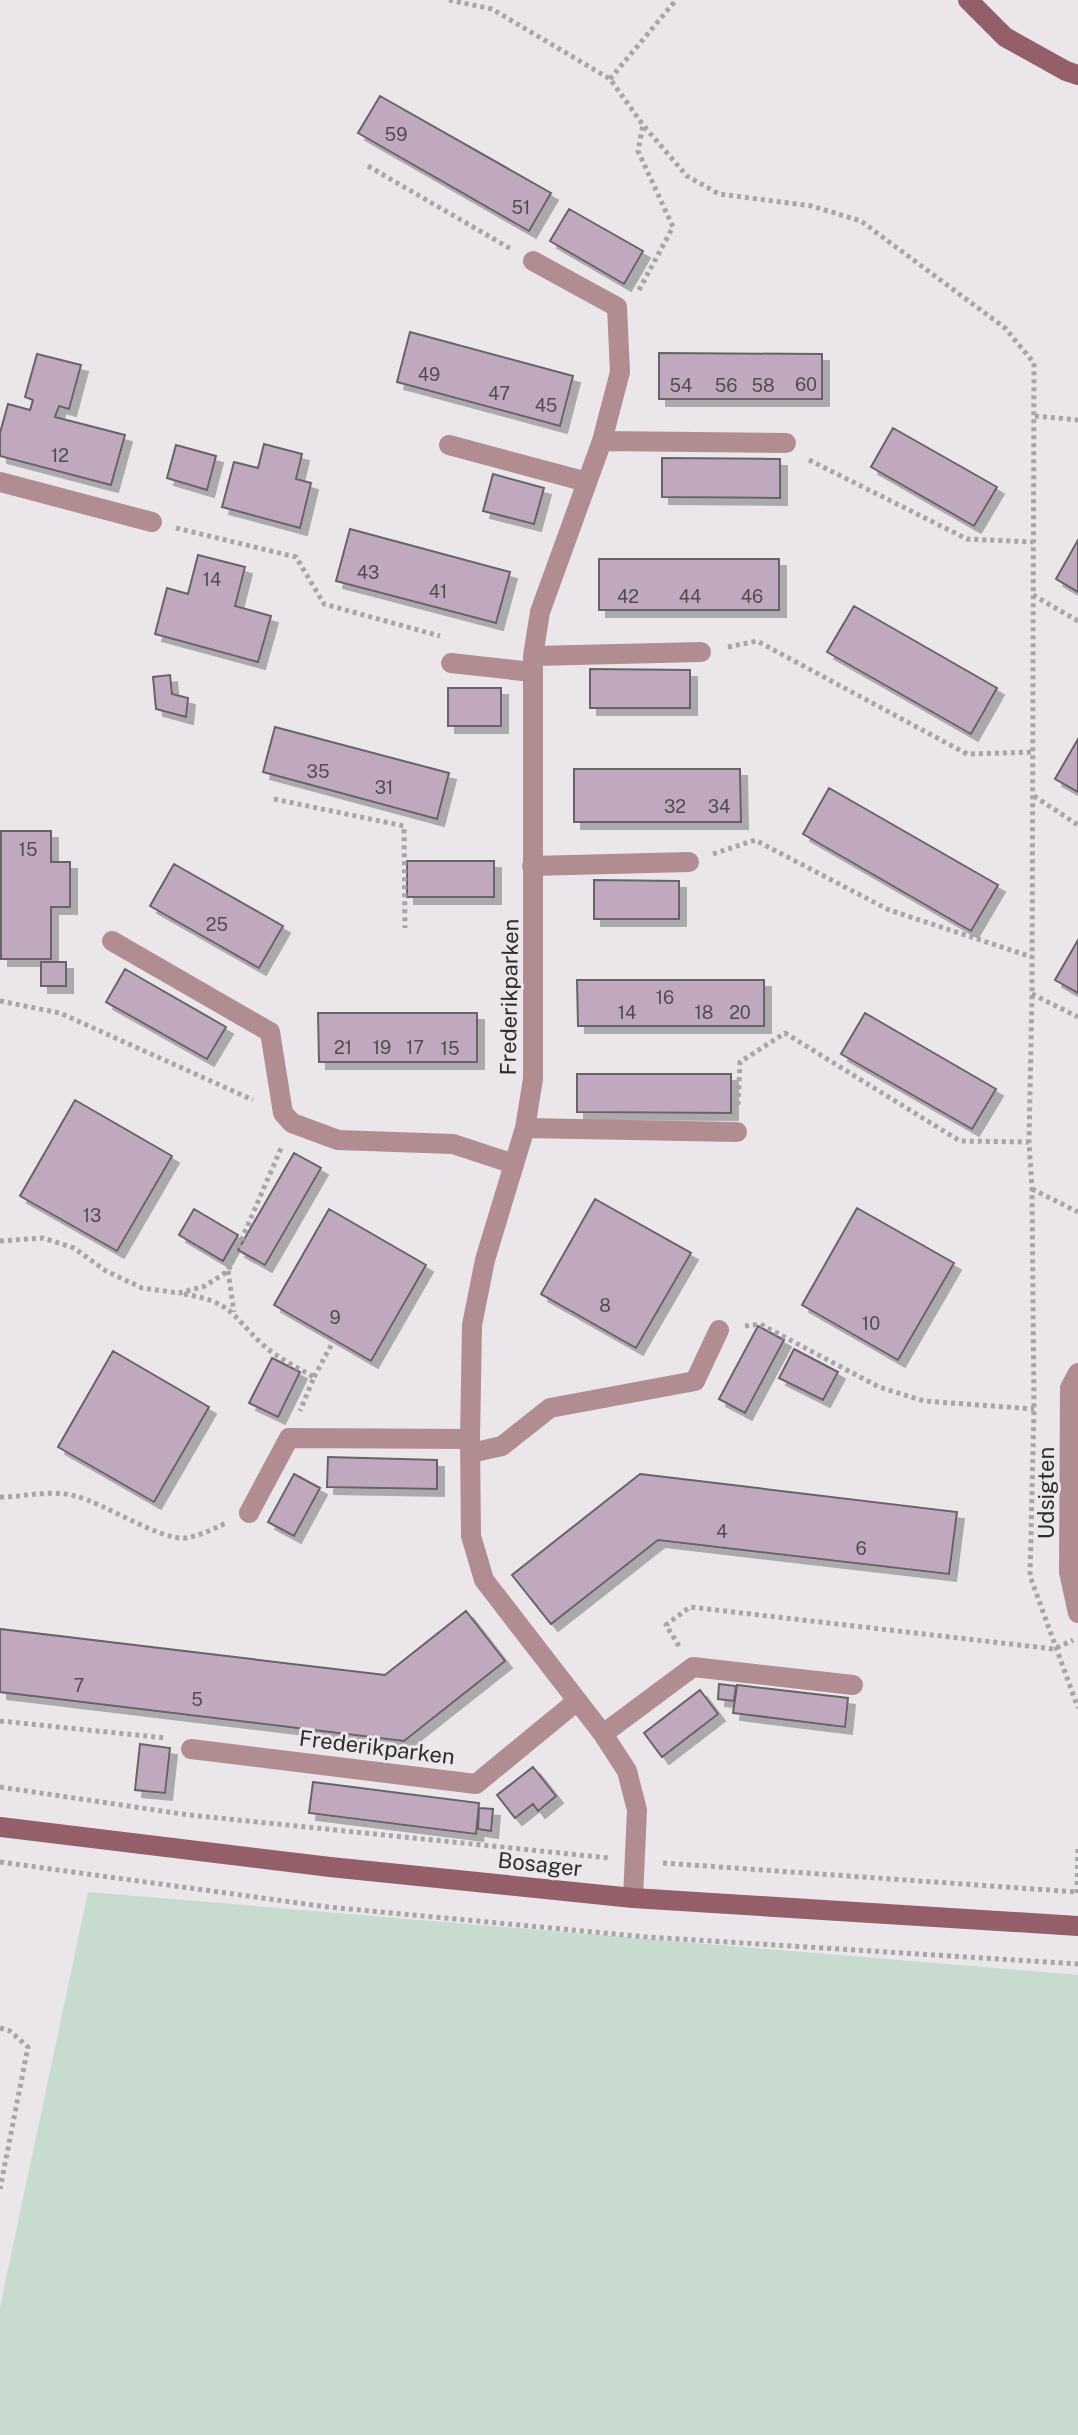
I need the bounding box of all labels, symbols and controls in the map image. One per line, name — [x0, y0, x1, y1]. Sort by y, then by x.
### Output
house number: 59 — [385, 124, 407, 145]
house number: 51 — [512, 197, 530, 218]
house number: 49 — [418, 364, 440, 385]
house number: 60 — [795, 374, 817, 395]
house number: 54 — [670, 375, 692, 396]
house number: 56 — [715, 375, 737, 396]
house number: 58 — [751, 375, 775, 396]
house number: 47 — [488, 383, 510, 404]
house number: 45 — [535, 395, 557, 416]
house number: 12 — [51, 445, 69, 466]
house number: 43 — [357, 562, 379, 583]
house number: 14 — [203, 569, 221, 590]
house number: 41 — [429, 581, 447, 602]
house number: 42 — [617, 586, 639, 607]
house number: 44 — [679, 586, 701, 607]
house number: 46 — [741, 586, 763, 607]
house number: 35 — [307, 761, 329, 782]
house number: 31 — [375, 777, 393, 798]
house number: 32 — [664, 796, 686, 817]
house number: 34 — [708, 796, 730, 817]
house number: 15 — [19, 839, 37, 860]
house number: 25 — [206, 914, 228, 935]
street label: Frederikparken — [495, 918, 523, 1076]
house number: 16 — [656, 987, 674, 1008]
house number: 14 — [618, 1002, 636, 1023]
house number: 18 — [695, 1002, 713, 1023]
house number: 20 — [729, 1002, 751, 1023]
house number: 21 — [334, 1037, 352, 1058]
house number: 19 — [373, 1037, 391, 1058]
house number: 17 — [406, 1037, 424, 1058]
house number: 15 — [441, 1038, 459, 1059]
house number: 13 — [83, 1205, 101, 1226]
house number: 8 — [599, 1295, 611, 1316]
house number: 9 — [329, 1307, 341, 1328]
house number: 10 — [862, 1313, 880, 1334]
street label: Udsigten — [1033, 1447, 1059, 1539]
house number: 4 — [716, 1521, 728, 1542]
house number: 6 — [855, 1538, 867, 1559]
house number: 7 — [74, 1675, 84, 1696]
house number: 5 — [191, 1689, 203, 1710]
street label: Frederikparken — [298, 1725, 456, 1769]
street label: Bosager — [496, 1847, 584, 1881]

